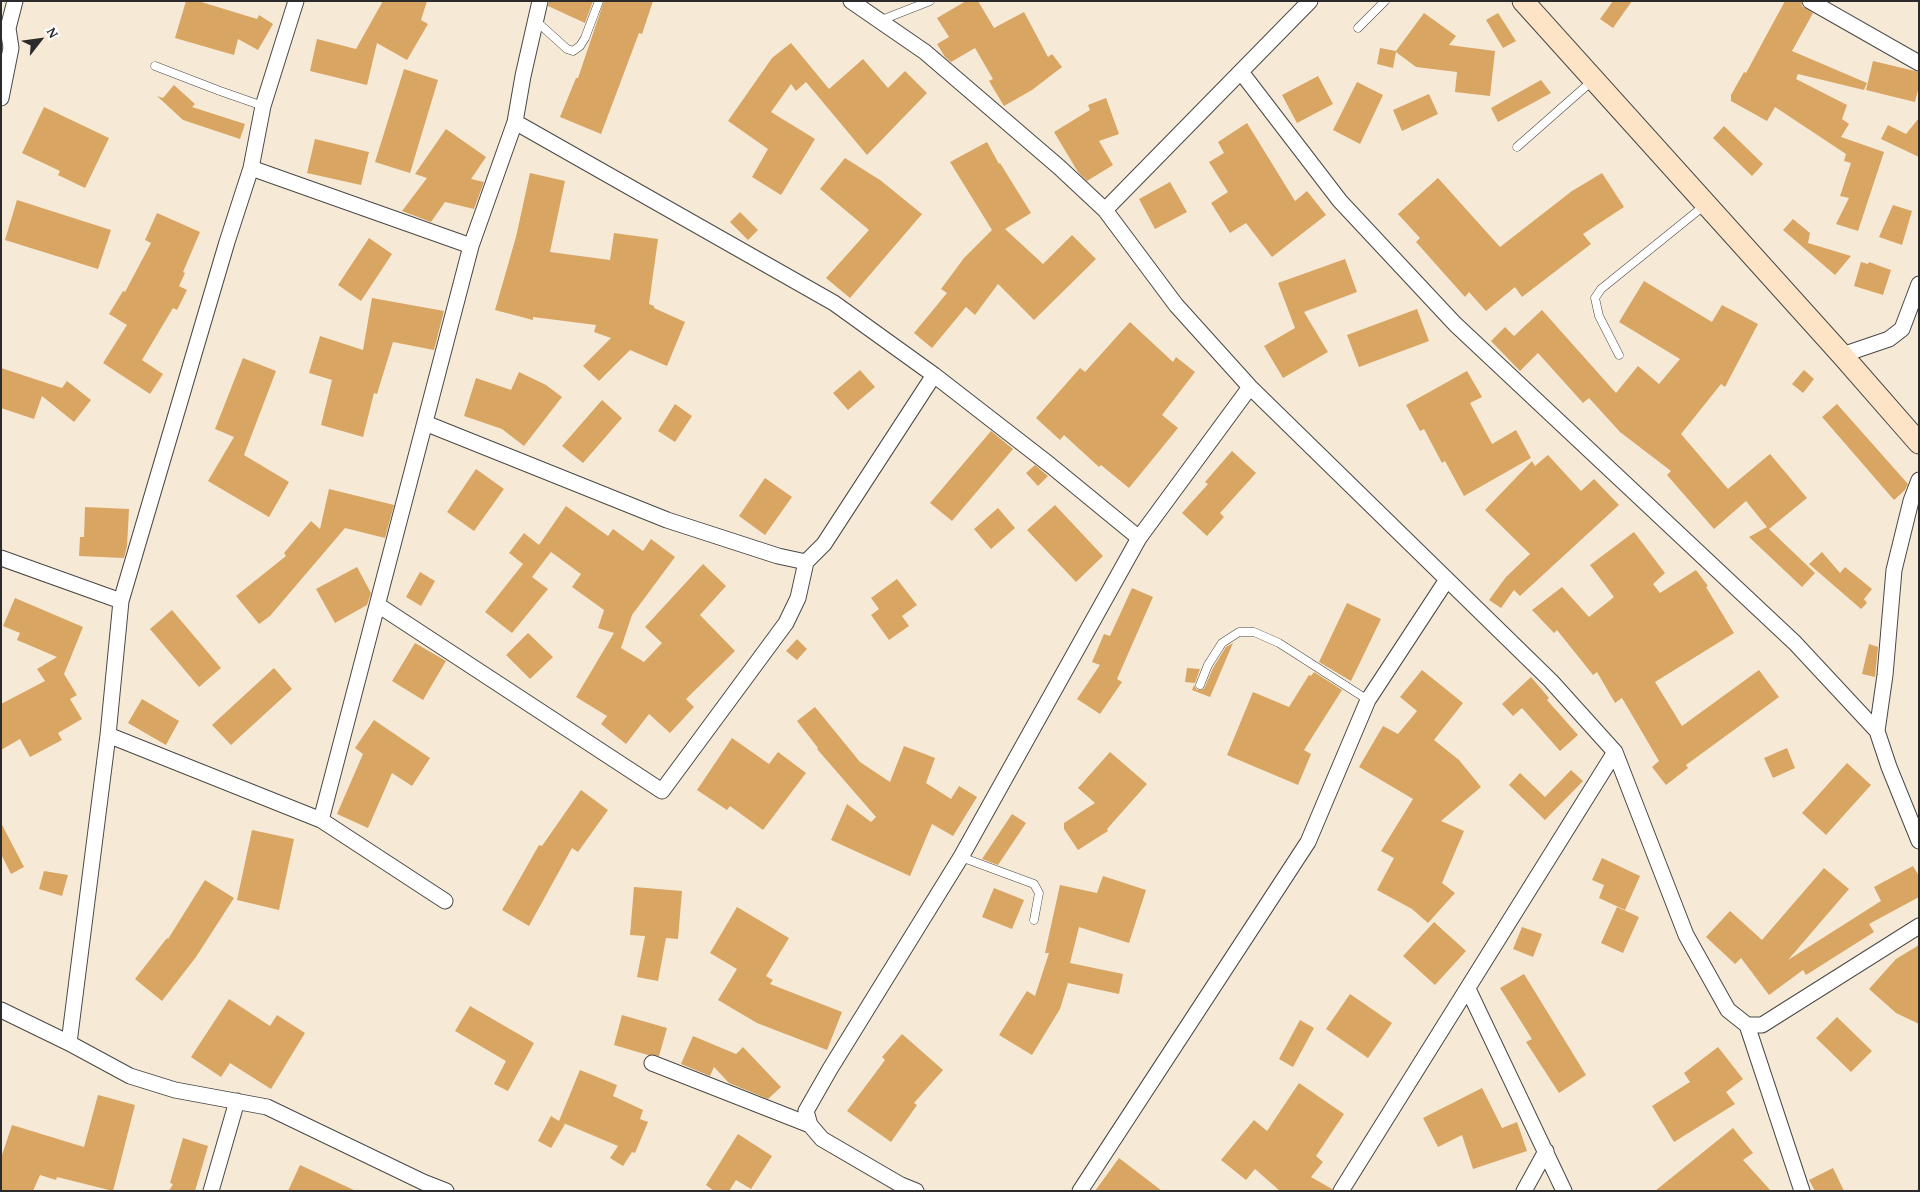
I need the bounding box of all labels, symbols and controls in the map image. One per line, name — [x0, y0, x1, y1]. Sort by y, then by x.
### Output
north arrow — [15, 15, 65, 65]
text: N — [42, 23, 64, 42]

